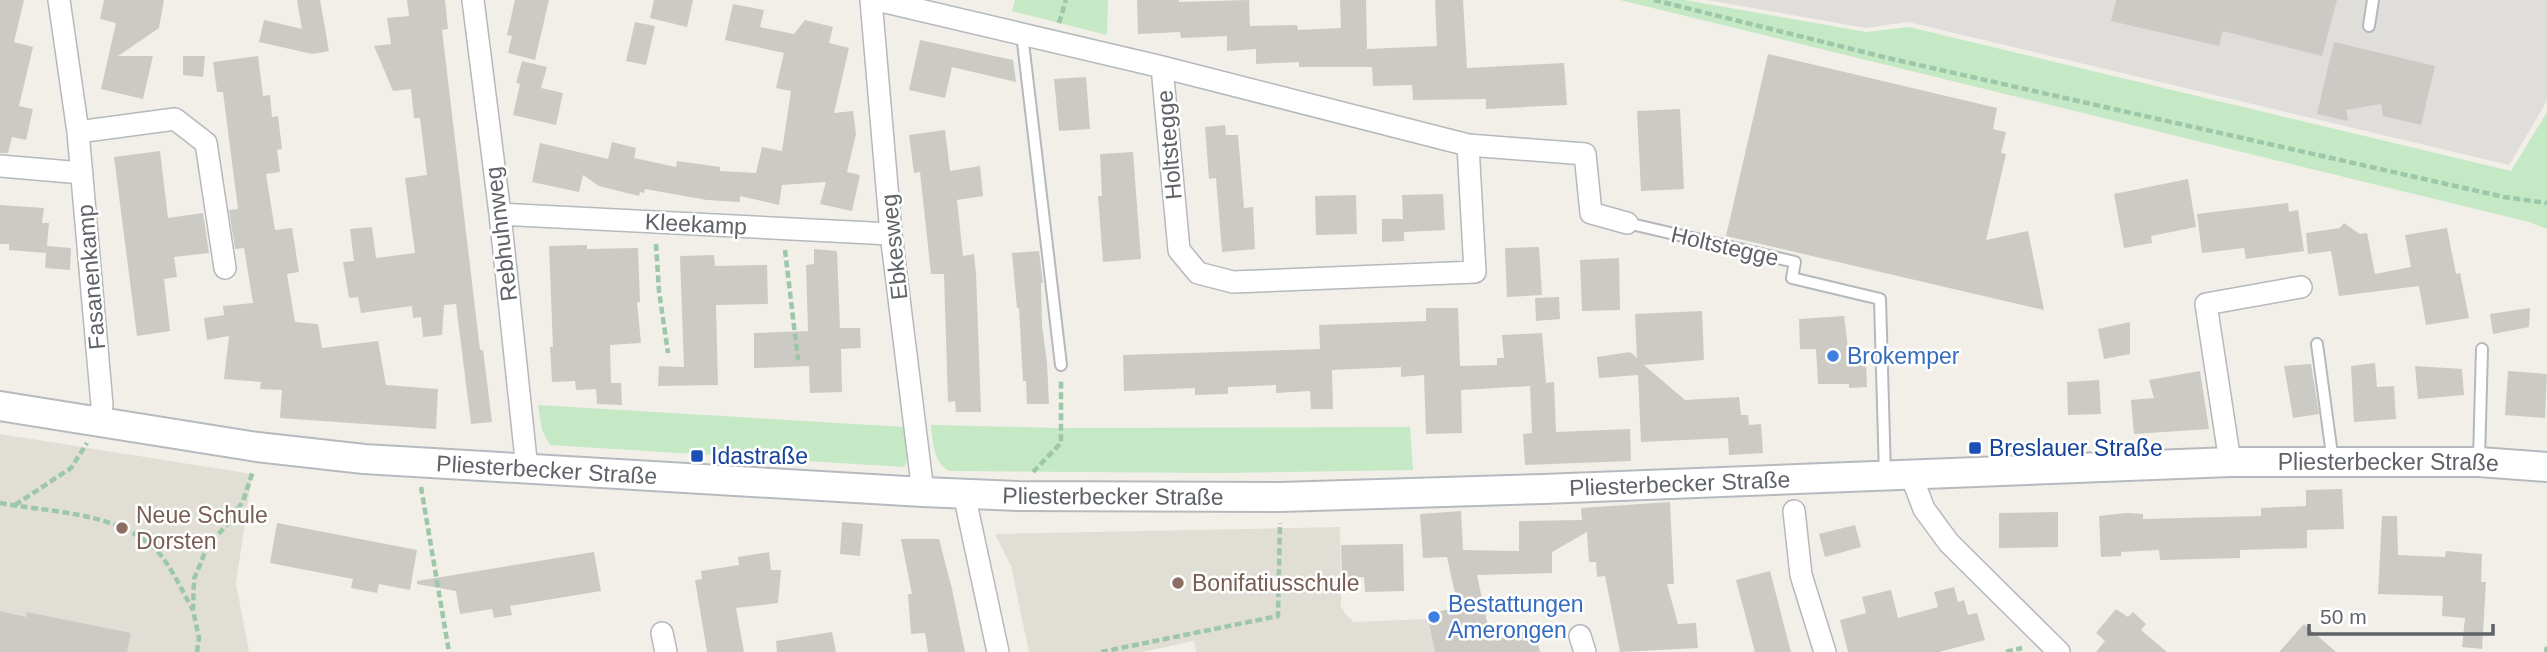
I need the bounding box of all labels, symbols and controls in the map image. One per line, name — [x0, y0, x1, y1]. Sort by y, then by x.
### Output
street label: Holtstegge — [1151, 89, 1187, 201]
street label: Rebhuhnweg — [480, 165, 522, 303]
street label: Ebkesweg — [876, 193, 912, 301]
street label: Fasanenkamp — [72, 203, 110, 351]
street label: Kleekamp — [644, 208, 748, 240]
street label: Holtstegge — [1669, 221, 1781, 271]
place label: Brokemper — [1847, 343, 1960, 369]
marker: Brokemper — [1825, 348, 1841, 364]
place label: Breslauer Straße — [1989, 435, 2163, 461]
marker: Breslauer Straße — [1967, 440, 1983, 456]
place label: Idastraße — [711, 443, 808, 469]
marker: Idastraße — [689, 448, 705, 464]
street label: Pliesterbecker Straße — [2278, 449, 2500, 476]
street label: Pliesterbecker Straße — [436, 450, 658, 489]
street label: Pliesterbecker Straße — [1569, 466, 1791, 501]
street label: Pliesterbecker Straße — [1002, 482, 1224, 510]
place label: Neue Schule Dorsten — [136, 502, 268, 554]
marker: Neue Schule Dorsten — [114, 520, 130, 536]
place label: Bonifatiusschule — [1192, 570, 1360, 596]
marker: Bonifatiusschule — [1170, 575, 1186, 591]
place label: Bestattungen Amerongen — [1448, 591, 1584, 643]
scale bar — [2309, 592, 2493, 636]
text: 50 m — [2320, 605, 2367, 628]
marker: Bestattungen Amerongen — [1426, 609, 1442, 625]

